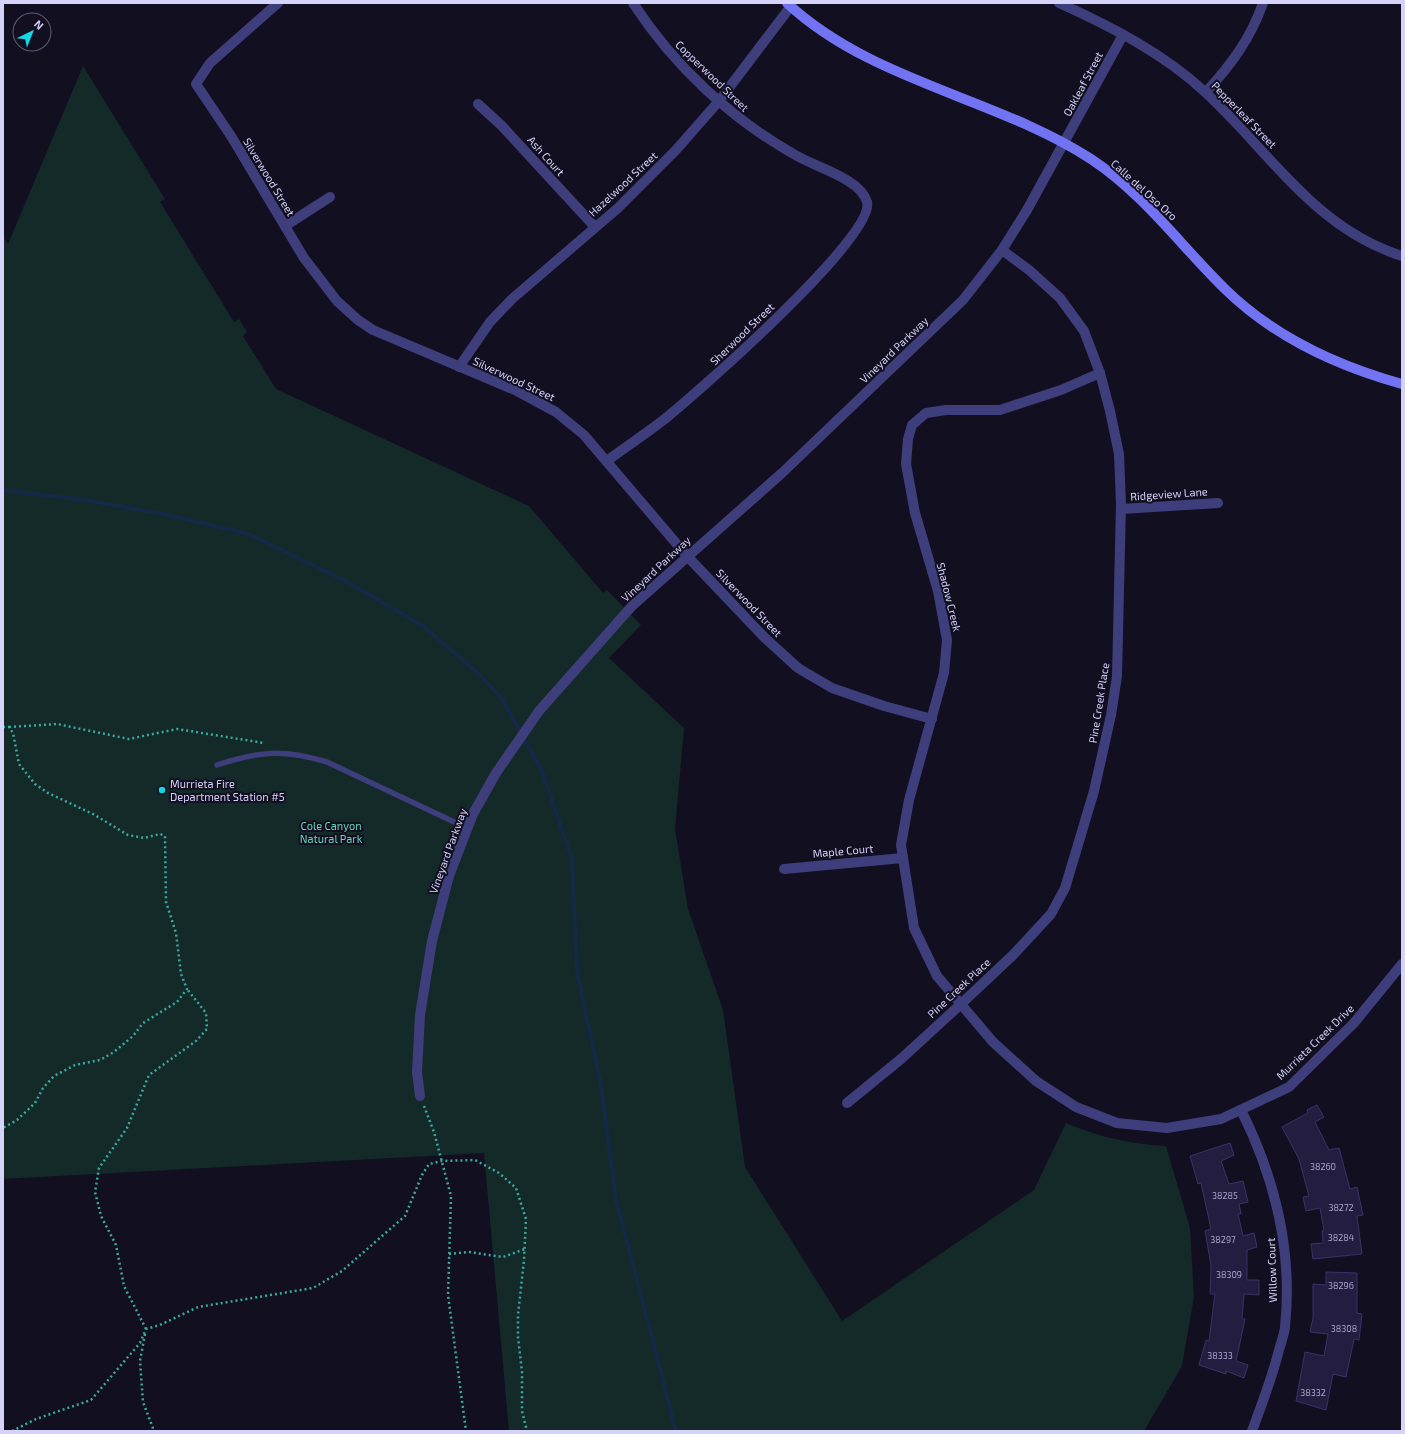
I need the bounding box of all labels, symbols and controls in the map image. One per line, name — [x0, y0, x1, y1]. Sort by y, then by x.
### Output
north arrow — [12, 12, 52, 52]
text: N — [32, 17, 47, 32]
street label: Copperwood Street — [673, 37, 752, 114]
street label: Oakleaf Street — [1060, 49, 1105, 118]
street label: Pepperleaf Street — [1209, 79, 1279, 151]
street label: Ash Court — [525, 133, 567, 178]
street label: Silverwood Street — [241, 135, 298, 218]
street label: Hazelwood Street — [586, 149, 660, 219]
street label: Calle del Oso Oro — [1109, 157, 1180, 223]
street label: Sherwood Street — [707, 300, 776, 367]
street label: Vineyard Parkway — [857, 314, 931, 386]
street label: Silverwood Street — [471, 354, 557, 403]
street label: Ridgeview Lane — [1130, 484, 1208, 503]
street label: Vineyard Parkway — [618, 533, 693, 604]
street label: Shadow Creek — [935, 561, 964, 633]
street label: Silverwood Street — [714, 566, 785, 639]
street label: Pine Creek Place — [1086, 662, 1111, 744]
place label: Murrieta Fire Department Station #5 — [170, 777, 285, 803]
marker: Murrieta Fire Department Station #5 — [157, 785, 167, 795]
street label: Vineyard Parkway — [426, 806, 469, 895]
park label: Cole Canyon Natural Park — [300, 819, 363, 845]
street label: Maple Court — [812, 841, 874, 860]
street label: Pine Creek Place — [925, 955, 993, 1020]
street label: Murrieta Creek Drive — [1273, 1001, 1356, 1082]
house number: 38260 — [1310, 1161, 1336, 1172]
house number: 38285 — [1212, 1190, 1238, 1201]
house number: 38272 — [1328, 1202, 1354, 1213]
house number: 38284 — [1328, 1232, 1355, 1243]
house number: 38297 — [1210, 1234, 1236, 1245]
street label: Willow Court — [1264, 1238, 1279, 1303]
house number: 38309 — [1216, 1269, 1242, 1280]
house number: 38296 — [1328, 1280, 1354, 1291]
house number: 38308 — [1331, 1323, 1357, 1334]
house number: 38333 — [1207, 1350, 1233, 1361]
house number: 38332 — [1300, 1387, 1326, 1398]

